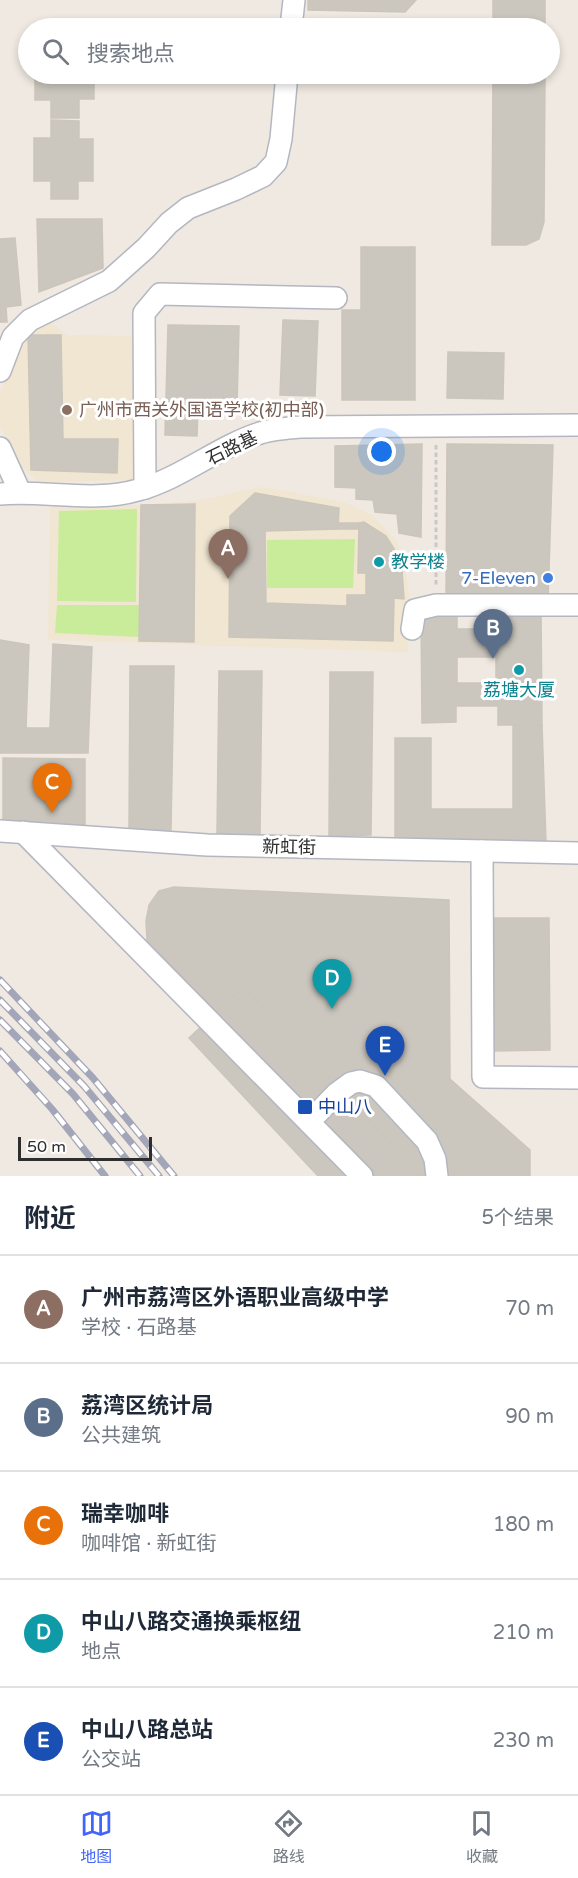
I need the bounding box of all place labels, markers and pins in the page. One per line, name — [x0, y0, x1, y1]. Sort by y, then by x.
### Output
place label: 广州市西关外国语学校(初中部) — [79, 399, 324, 421]
marker: 广州市西关外国语学校(初中部) — [60, 403, 74, 417]
pin: A — [208, 530, 248, 579]
place label: 教学楼 — [391, 551, 445, 573]
marker: 教学楼 — [372, 555, 386, 569]
place label: 7-Eleven — [461, 567, 536, 589]
marker: 7-Eleven — [541, 571, 555, 585]
pin: B — [474, 610, 512, 659]
marker: 荔塘大厦 — [512, 663, 526, 677]
place label: 荔塘大厦 — [483, 679, 555, 701]
pin: C — [32, 764, 72, 813]
pin: D — [312, 960, 352, 1009]
pin: E — [366, 1026, 404, 1076]
place label: 中山八 — [318, 1096, 372, 1118]
marker: 中山八 — [296, 1098, 314, 1116]

